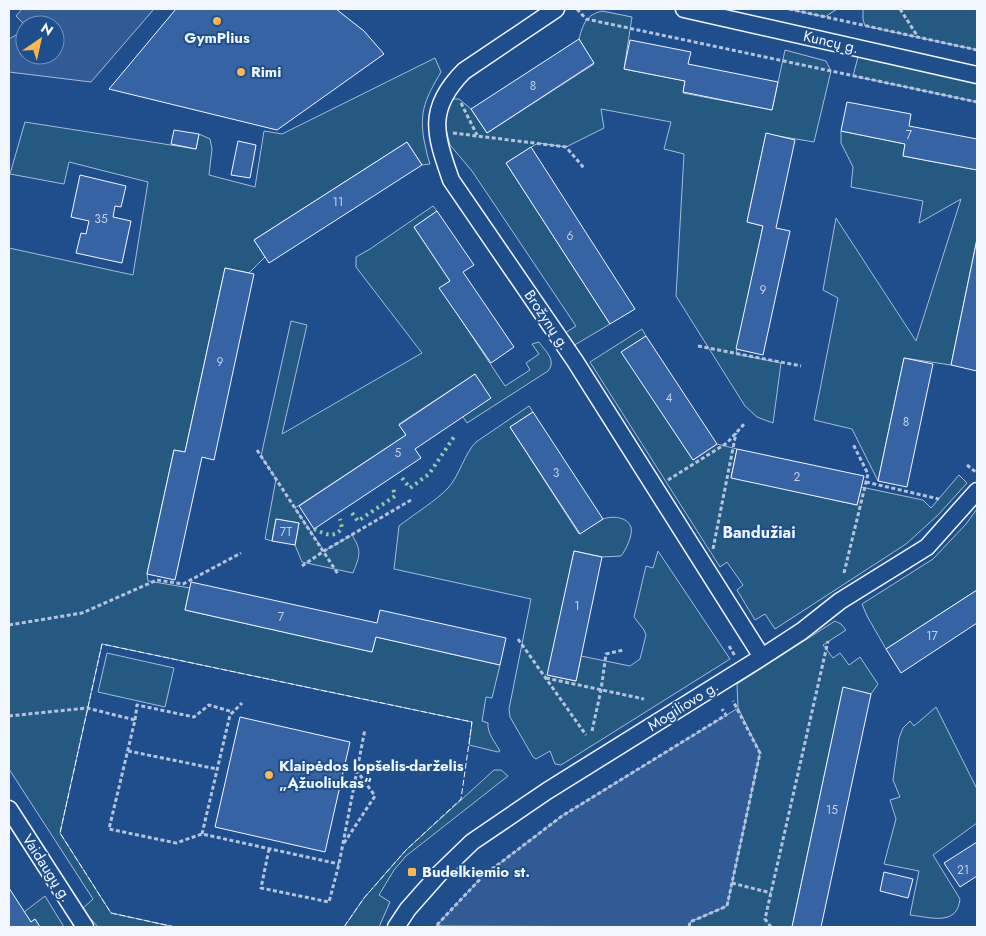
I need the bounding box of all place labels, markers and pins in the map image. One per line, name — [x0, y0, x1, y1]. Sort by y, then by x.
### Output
marker: GymPlius — [211, 15, 223, 27]
place label: GymPlius — [184, 27, 250, 49]
place label: Rimi — [251, 61, 281, 83]
marker: Rimi — [235, 66, 247, 78]
place label: Klaipėdos lopšelis-darželis „Ąžuoliukas“ — [279, 755, 464, 794]
marker: Klaipėdos lopšelis-darželis „Ąžuoliukas“ — [263, 769, 275, 781]
place label: Budelkiemio st. — [422, 861, 530, 883]
marker: Budelkiemio st. — [406, 866, 418, 878]

